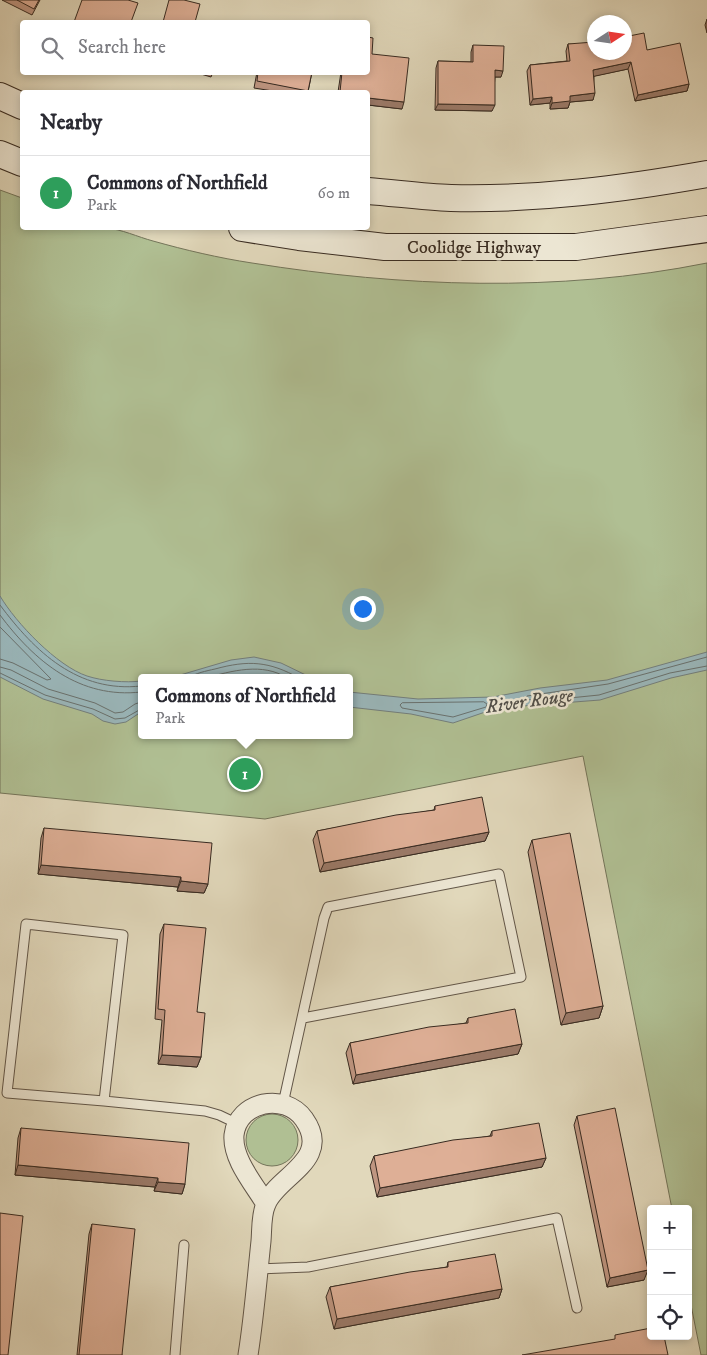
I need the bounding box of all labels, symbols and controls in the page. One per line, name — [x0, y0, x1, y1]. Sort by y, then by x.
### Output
north arrow — [587, 15, 632, 60]
search box — [20, 20, 370, 75]
icon: search — [38, 34, 66, 62]
text: Search here — [78, 36, 166, 59]
text: Nearby — [40, 110, 102, 136]
text: Commons of Northfield — [87, 172, 268, 195]
text: 1 — [53, 183, 59, 203]
text: 60 m — [318, 183, 350, 203]
text: Park — [87, 195, 117, 215]
street label: Coolidge Highway — [407, 237, 541, 259]
your location — [350, 596, 376, 622]
popup — [138, 674, 353, 739]
water label: River Rouge — [483, 684, 575, 719]
text: Commons of Northfield — [155, 685, 336, 708]
text: Park — [155, 708, 185, 728]
pin: 1 — [229, 755, 261, 793]
map controls — [647, 1205, 692, 1340]
button: + — [647, 1205, 692, 1250]
button: − — [647, 1250, 692, 1295]
button: locate — [647, 1295, 692, 1340]

